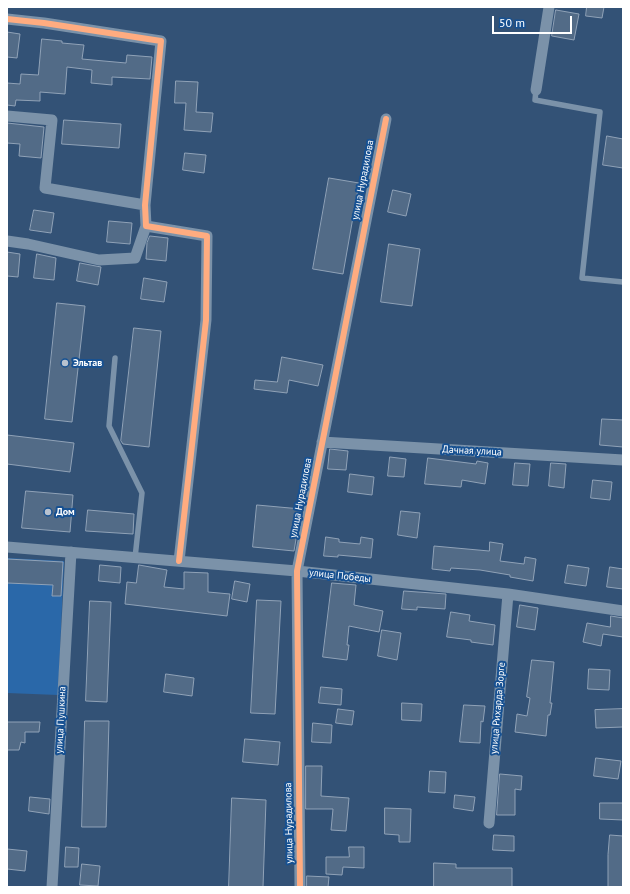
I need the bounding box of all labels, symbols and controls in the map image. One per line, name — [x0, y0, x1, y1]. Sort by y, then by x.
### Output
scale bar — [494, 8, 574, 34]
text: 50 m — [499, 15, 525, 30]
street label: улица Нурадилова — [349, 139, 377, 221]
place label: Эльтав — [73, 357, 102, 369]
marker: Эльтав — [60, 358, 70, 368]
street label: Дачная улица — [442, 443, 502, 459]
street label: улица Нурадилова — [287, 457, 315, 539]
place label: Дом — [56, 506, 75, 518]
marker: Дом — [43, 507, 53, 517]
street label: улица Победы — [308, 567, 372, 585]
street label: улица Рихарда Зорге — [488, 662, 508, 754]
street label: улица Пушкина — [53, 686, 69, 754]
street label: улица Нурадилова — [282, 782, 296, 864]

